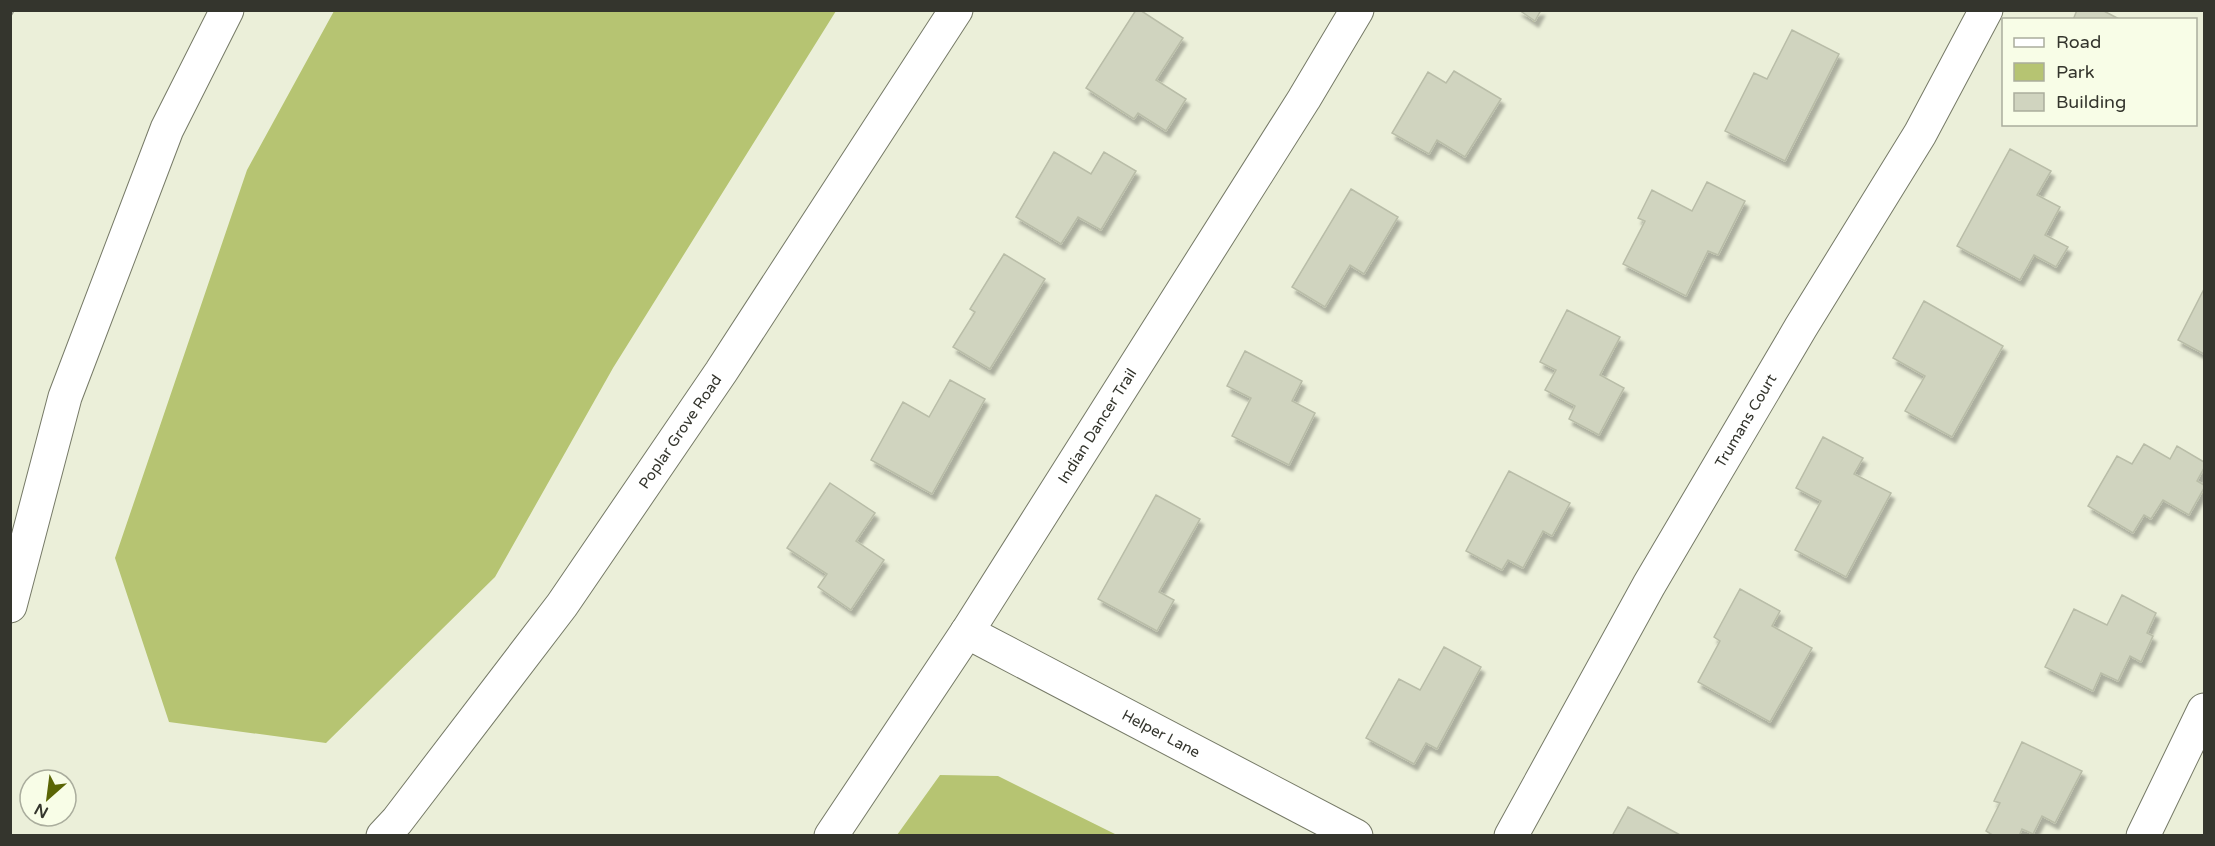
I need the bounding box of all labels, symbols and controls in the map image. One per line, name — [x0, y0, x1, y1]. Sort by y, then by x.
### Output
legend — [2002, 18, 2197, 126]
text: Road — [2056, 31, 2101, 53]
text: Park — [2056, 61, 2095, 83]
text: Building — [2056, 91, 2126, 113]
street label: Indian Dancer Trail — [1054, 365, 1140, 487]
street label: Poplar Grove Road — [635, 371, 725, 492]
street label: Trumans Court — [1711, 371, 1780, 471]
street label: Helper Lane — [1119, 706, 1203, 762]
north arrow — [18, 768, 78, 828]
text: N — [31, 799, 52, 822]

